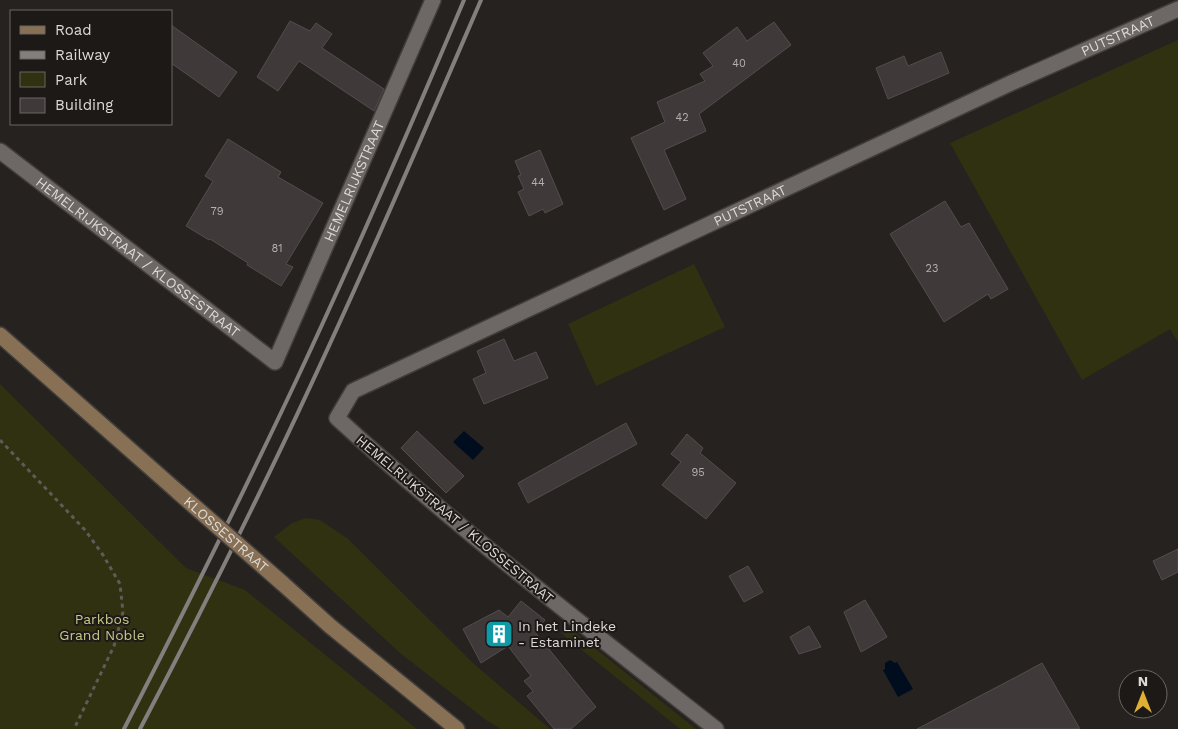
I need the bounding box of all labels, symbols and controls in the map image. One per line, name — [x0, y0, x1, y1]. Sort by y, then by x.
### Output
legend — [10, 10, 172, 125]
street label: PUTSTRAAT — [1079, 12, 1157, 59]
text: Road — [55, 21, 92, 39]
text: Railway — [55, 46, 110, 64]
house number: 40 — [732, 57, 746, 70]
text: Park — [55, 71, 88, 89]
text: Building — [55, 96, 113, 114]
house number: 42 — [675, 111, 689, 124]
street label: HEMELRIJKSTRAAT — [320, 117, 388, 244]
street label: HEMELRIJKSTRAAT / KLOSSESTRAAT — [33, 174, 244, 341]
house number: 44 — [531, 176, 545, 189]
street label: PUTSTRAAT — [711, 181, 789, 229]
house number: 79 — [211, 205, 224, 218]
house number: 81 — [271, 242, 283, 255]
house number: 23 — [926, 262, 938, 275]
street label: HEMELRIJKSTRAAT / KLOSSESTRAAT — [353, 432, 557, 607]
house number: 95 — [691, 466, 705, 479]
street label: KLOSSESTRAAT — [181, 493, 272, 576]
park label: Parkbos Grand Noble — [59, 611, 145, 643]
place label: In het Lindeke - Estaminet — [518, 618, 616, 650]
building icon: In het Lindeke - Estaminet — [484, 619, 514, 649]
north arrow — [1118, 669, 1168, 719]
text: N — [1138, 673, 1148, 689]

